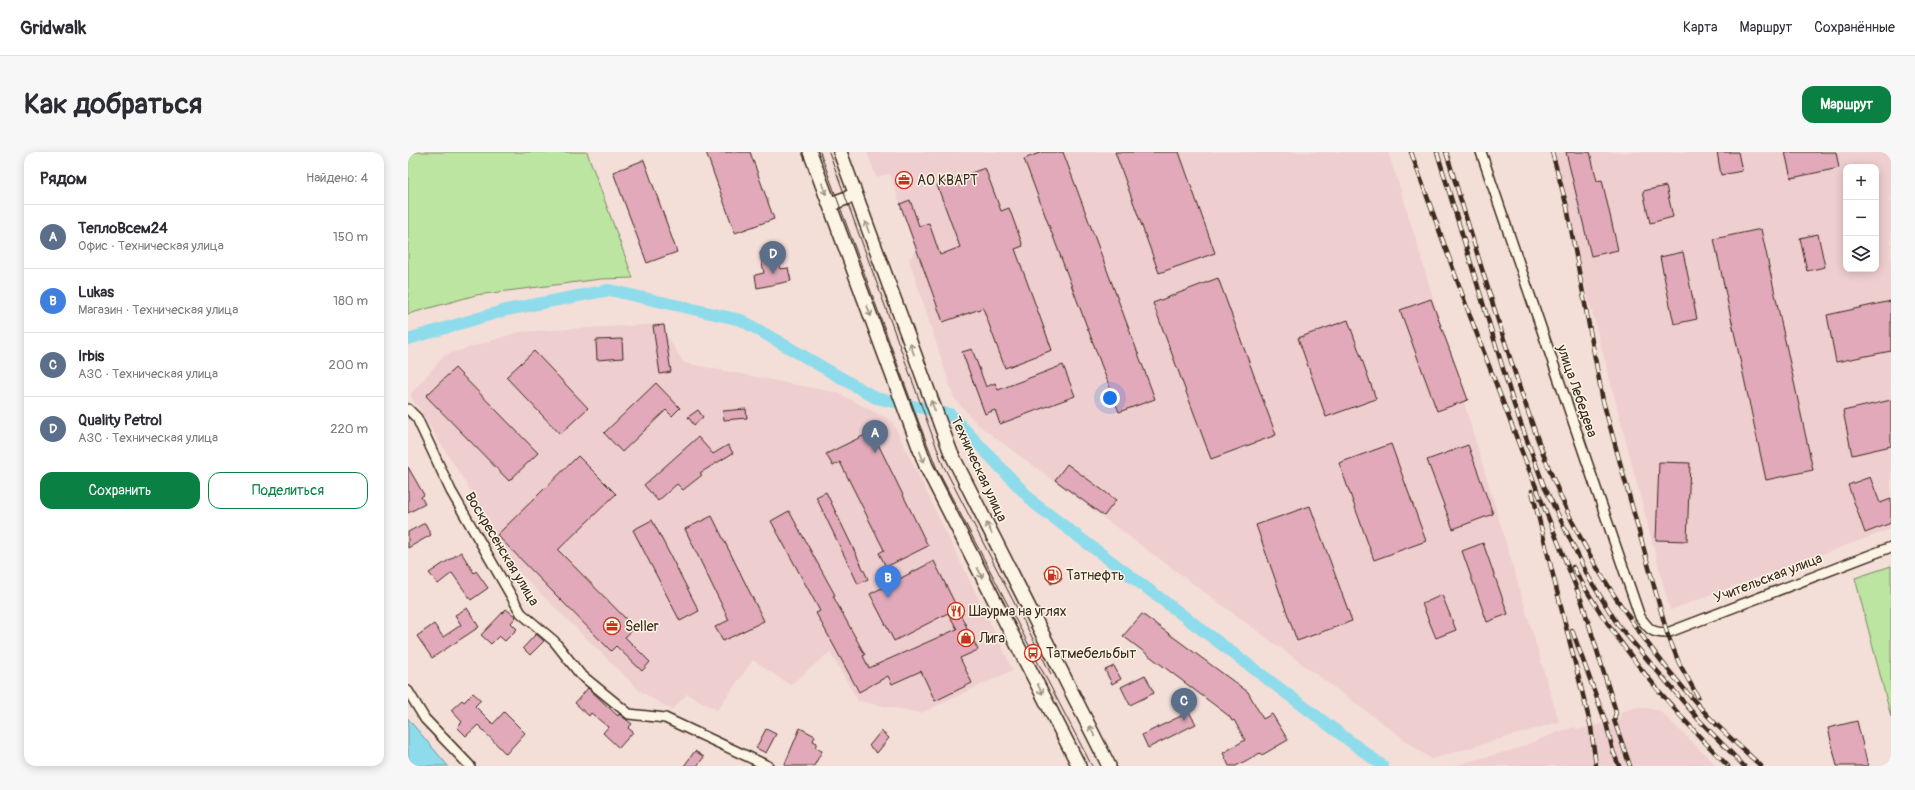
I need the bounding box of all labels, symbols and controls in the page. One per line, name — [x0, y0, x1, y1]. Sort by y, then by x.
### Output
text: Gridwalk — [20, 16, 86, 40]
text: Карта — [1683, 19, 1718, 36]
text: Маршрут — [1740, 19, 1792, 36]
text: Сохранённые — [1814, 19, 1895, 36]
button: Маршрут — [1802, 86, 1891, 123]
text: Как добраться — [24, 87, 202, 122]
map controls — [1843, 164, 1879, 272]
button: + — [1843, 164, 1879, 200]
text: Рядом — [40, 168, 87, 189]
text: Найдено: 4 — [306, 170, 368, 186]
office icon: АО КВАРТ — [894, 170, 914, 190]
place label: АО КВАРТ — [917, 172, 978, 189]
one-way arrow — [820, 182, 828, 194]
button: − — [1843, 200, 1879, 236]
text: ТеплоВсем24 — [78, 219, 168, 238]
one-way arrow — [863, 221, 870, 234]
text: A — [49, 229, 57, 245]
text: 150 m — [333, 229, 368, 245]
button: layers — [1843, 236, 1879, 272]
text: Офис · Техническая улица — [78, 238, 224, 254]
pin: D — [760, 241, 786, 274]
text: Lukas — [78, 283, 114, 302]
text: B — [49, 293, 57, 309]
text: 180 m — [333, 293, 368, 309]
text: Магазин · Техническая улица — [78, 302, 238, 318]
one-way arrow — [865, 304, 873, 316]
street label: улица Лебедева — [1553, 342, 1601, 440]
one-way arrow — [907, 343, 915, 355]
text: Irbis — [78, 347, 104, 366]
text: C — [49, 357, 57, 373]
text: 200 m — [329, 357, 368, 373]
text: АЗС · Техническая улица — [78, 366, 218, 382]
your location — [1100, 388, 1120, 408]
one-way arrow — [929, 401, 937, 413]
text: Quality Petrol — [78, 411, 162, 430]
street label: Техническая улица — [947, 414, 1011, 524]
pin: A — [862, 420, 888, 453]
text: D — [49, 421, 57, 437]
text: 220 m — [330, 421, 368, 437]
text: АЗС · Техническая улица — [78, 430, 218, 446]
one-way arrow — [919, 451, 927, 463]
button: Сохранить — [40, 472, 200, 509]
button: Поделиться — [208, 472, 368, 509]
street label: Воскресенская улица — [461, 489, 543, 609]
one-way arrow — [985, 522, 992, 534]
street label: Учительская улица — [1711, 550, 1825, 606]
pin: B — [875, 565, 901, 598]
fuel station icon: Татнефть — [1043, 565, 1063, 585]
one-way arrow — [977, 567, 985, 579]
place label: Татнефть — [1066, 567, 1125, 584]
restaurant icon: Шаурма на углях — [946, 601, 966, 621]
place label: Шаурма на углях — [969, 603, 1067, 620]
office icon: Seller — [602, 616, 622, 636]
place label: Seller — [625, 618, 659, 635]
shop icon: Лига — [956, 628, 976, 648]
place label: Лига — [978, 630, 1005, 647]
bus stop icon: Татмебельбыт — [1023, 643, 1043, 663]
place label: Татмебельбыт — [1046, 645, 1136, 662]
one-way arrow — [1036, 683, 1044, 695]
pin: C — [1171, 688, 1197, 721]
one-way arrow — [1088, 725, 1095, 737]

